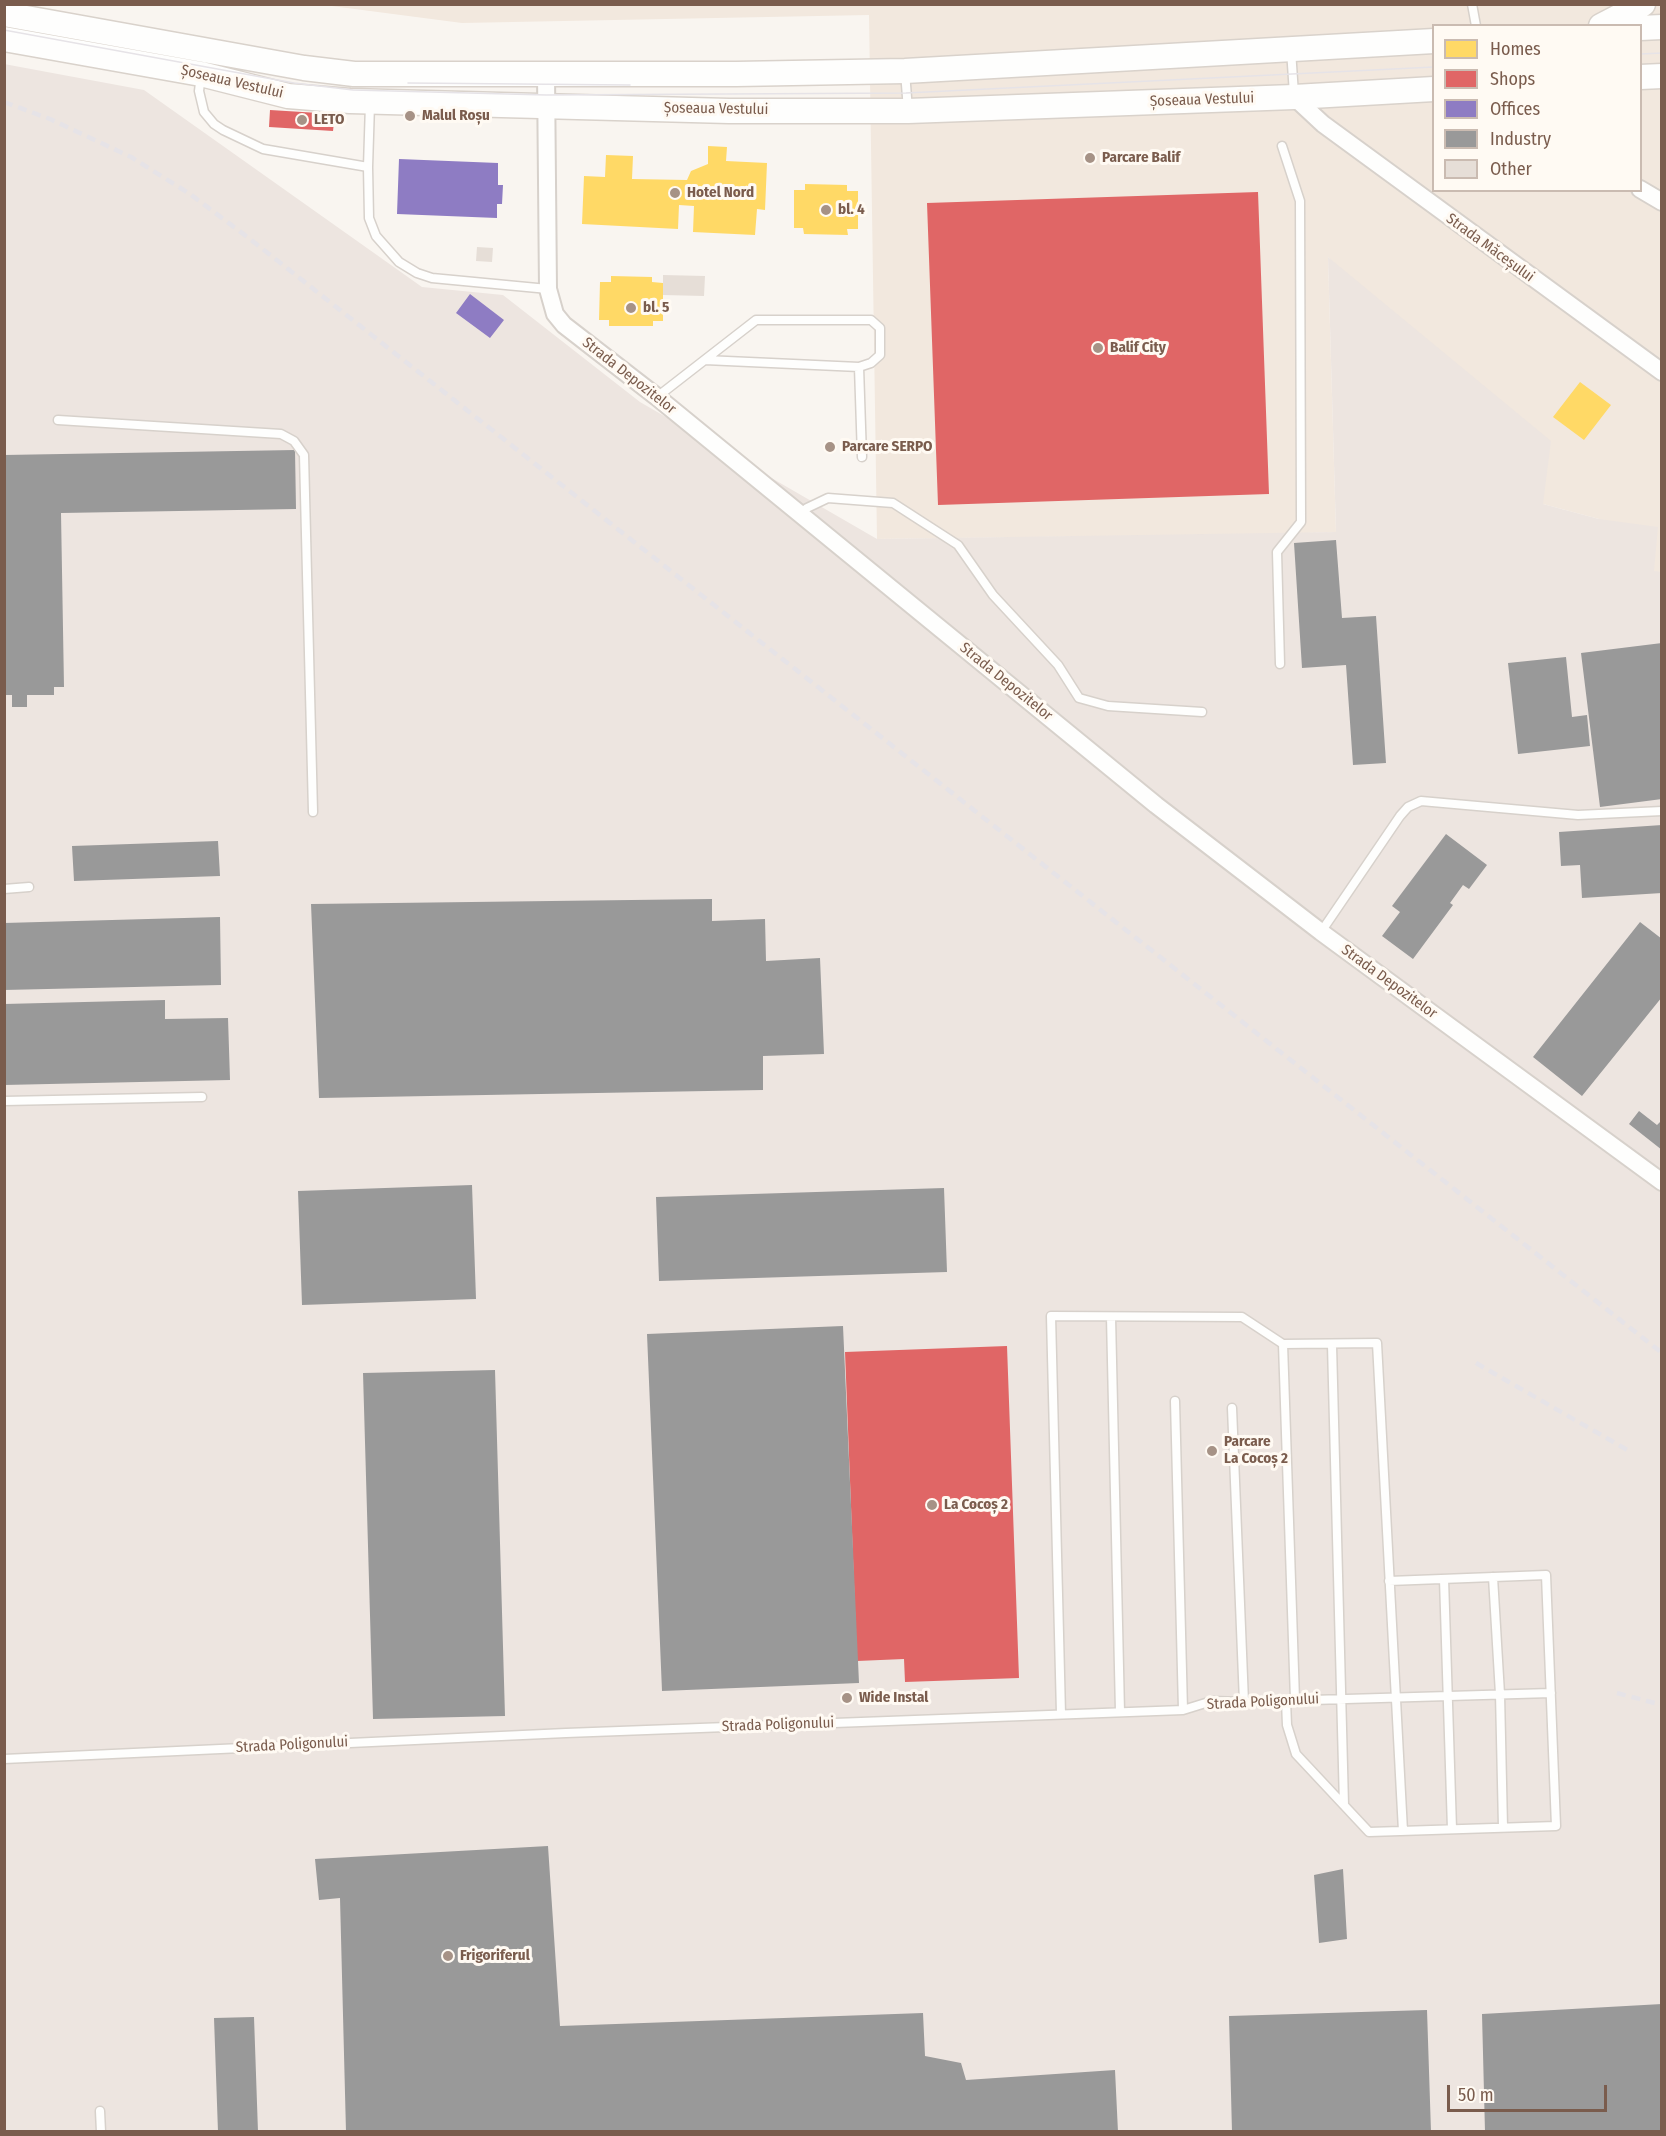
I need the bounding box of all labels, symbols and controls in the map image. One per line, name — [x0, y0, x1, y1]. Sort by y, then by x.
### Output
legend — [1432, 24, 1642, 192]
text: Homes — [1490, 38, 1541, 60]
street label: Șoseaua Vestului — [179, 61, 285, 103]
text: Shops — [1490, 68, 1535, 90]
street label: Șoseaua Vestului — [1149, 89, 1255, 111]
text: Offices — [1490, 98, 1540, 120]
street label: Șoseaua Vestului — [664, 99, 768, 119]
place label: Malul Roșu — [422, 107, 490, 125]
marker: Malul Roșu — [403, 109, 417, 123]
place label: LETO — [314, 111, 344, 129]
marker: LETO — [295, 113, 309, 127]
text: Industry — [1490, 128, 1551, 150]
place label: Parcare Balif — [1102, 149, 1180, 167]
marker: Parcare Balif — [1083, 151, 1097, 165]
text: Other — [1490, 158, 1532, 180]
place label: Hotel Nord — [687, 184, 754, 202]
marker: Hotel Nord — [668, 186, 682, 200]
place label: bl. 4 — [838, 201, 865, 219]
marker: bl. 4 — [819, 203, 833, 217]
street label: Strada Măceșului — [1442, 210, 1538, 286]
place label: bl. 5 — [643, 299, 669, 317]
marker: bl. 5 — [624, 301, 638, 315]
street label: Strada Depozitelor — [579, 334, 679, 418]
place label: Balif City — [1110, 339, 1166, 357]
marker: Balif City — [1091, 341, 1105, 355]
place label: Parcare SERPO — [842, 438, 933, 456]
marker: Parcare SERPO — [823, 440, 837, 454]
street label: Strada Depozitelor — [956, 639, 1056, 725]
street label: Strada Depozitelor — [1338, 941, 1440, 1023]
place label: Parcare La Cocoș 2 — [1224, 1433, 1288, 1468]
marker: Parcare La Cocoș 2 — [1205, 1444, 1219, 1458]
place label: La Cocoș 2 — [944, 1496, 1008, 1514]
marker: La Cocoș 2 — [925, 1498, 939, 1512]
place label: Wide Instal — [859, 1689, 928, 1707]
street label: Strada Poligonului — [1206, 1690, 1320, 1714]
marker: Wide Instal — [840, 1691, 854, 1705]
street label: Strada Poligonului — [722, 1714, 834, 1736]
street label: Strada Poligonului — [235, 1733, 349, 1757]
place label: Frigoriferul — [460, 1947, 530, 1965]
marker: Frigoriferul — [441, 1949, 455, 1963]
scale bar — [1450, 2073, 1610, 2111]
text: 50 m — [1458, 2084, 1494, 2106]

